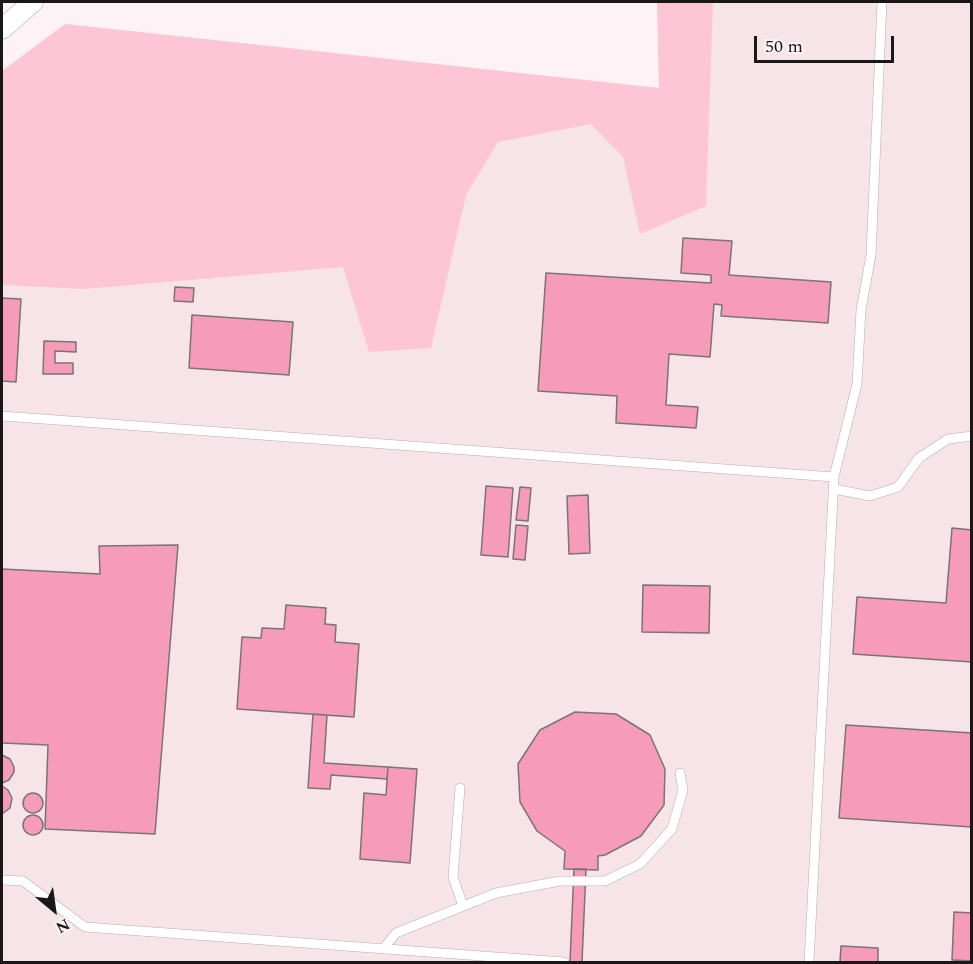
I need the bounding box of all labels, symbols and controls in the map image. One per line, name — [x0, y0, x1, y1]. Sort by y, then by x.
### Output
scale bar — [757, 24, 896, 62]
text: 50 m — [765, 33, 803, 60]
north arrow — [24, 880, 84, 940]
text: N — [51, 912, 74, 939]

